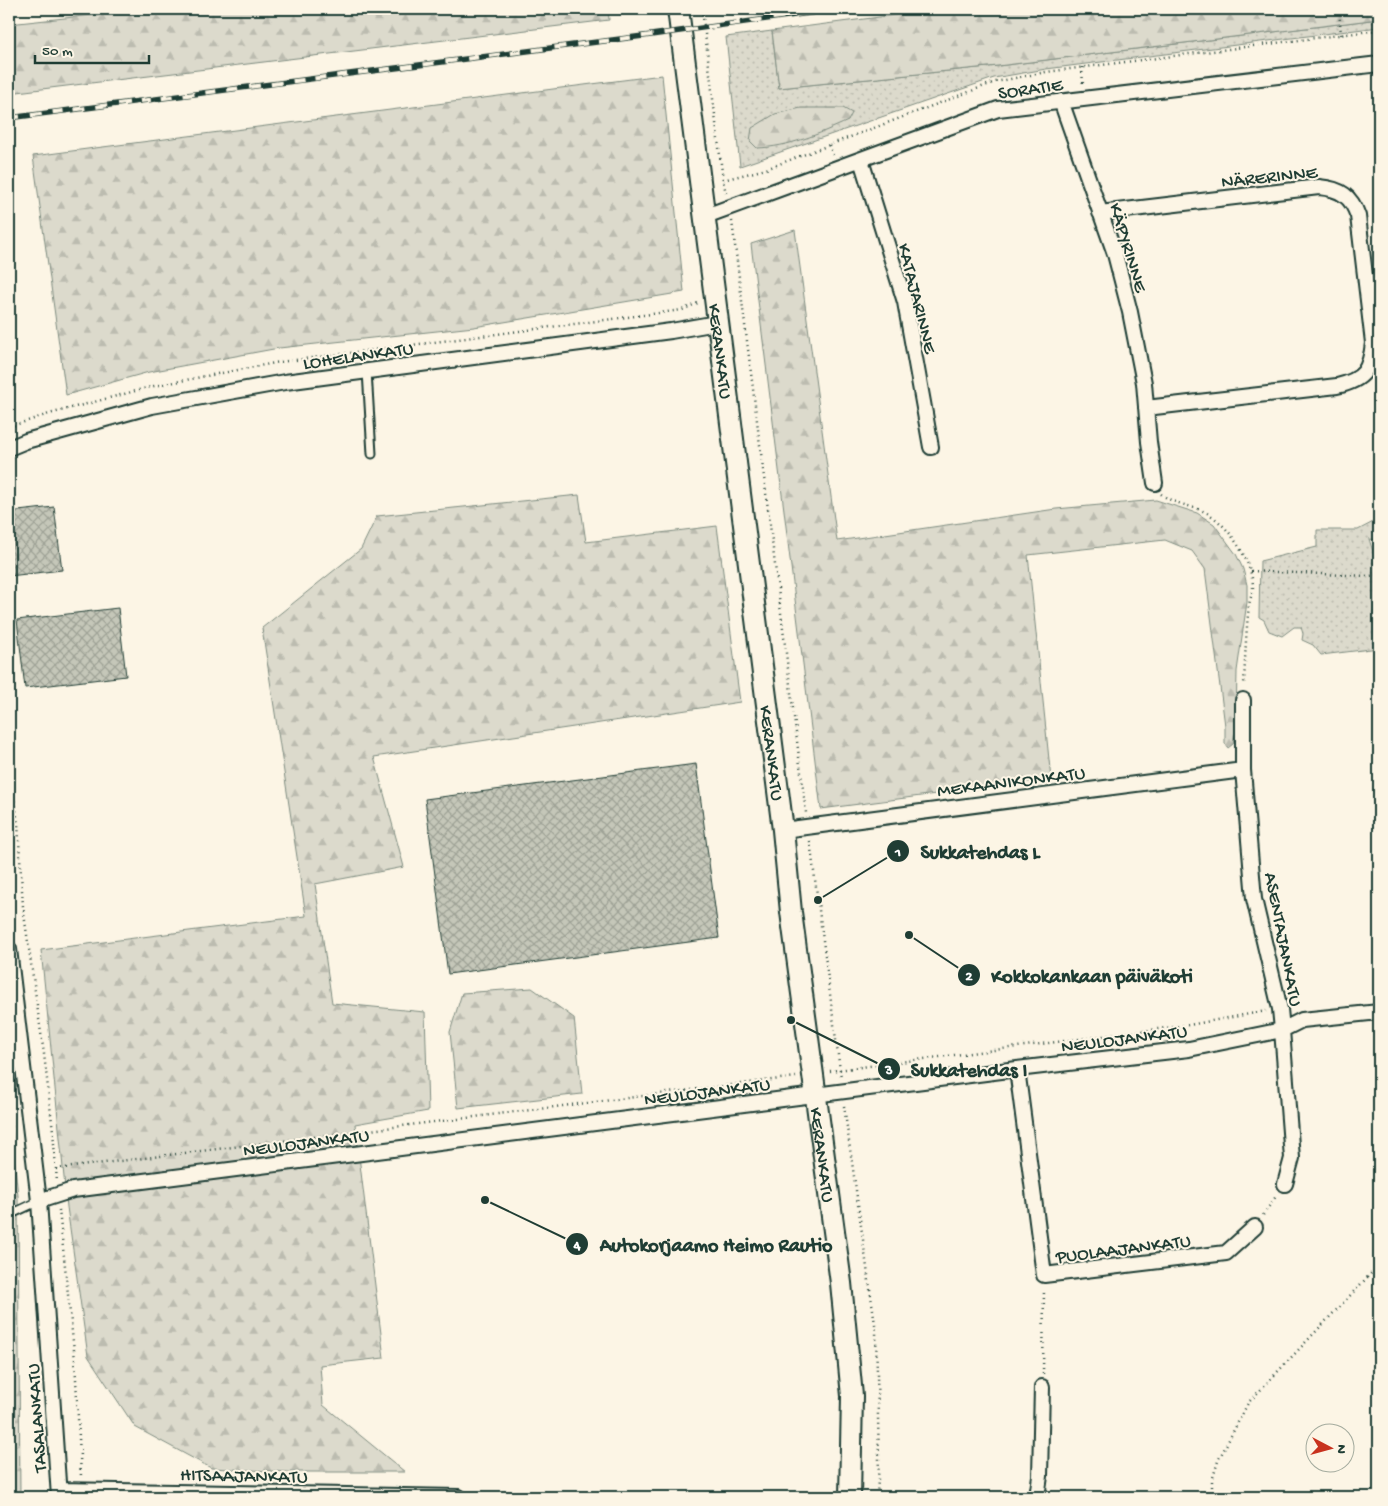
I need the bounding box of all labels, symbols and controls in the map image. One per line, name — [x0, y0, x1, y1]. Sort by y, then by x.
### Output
scale bar — [35, 32, 149, 64]
text: 50 m — [42, 43, 73, 61]
street label: SORATIE — [997, 74, 1065, 106]
street label: NÄRERINNE — [1220, 162, 1320, 195]
street label: KÄPYRINNE — [1102, 201, 1151, 297]
street label: KATAJARINNE — [891, 241, 941, 357]
street label: KERANKATU — [701, 303, 736, 401]
street label: LOHELANKATU — [302, 338, 415, 377]
street label: KERANKATU — [752, 704, 787, 802]
street label: MEKAANIKONKATU — [936, 763, 1087, 804]
callout: Sukkatehdas L — [885, 833, 1050, 868]
text: Sukkatehdas L — [920, 843, 1041, 866]
text: 1 — [894, 844, 901, 862]
street label: ASENTAJANKATU — [1257, 871, 1306, 1009]
callout: Kokkokankaan päiväkoti — [956, 958, 1203, 993]
text: Kokkokankaan päiväkoti — [990, 967, 1193, 990]
text: 2 — [965, 968, 973, 986]
street label: NEULOJANKATU — [1060, 1021, 1189, 1060]
callout: Sukkatehdas I — [876, 1051, 1038, 1086]
text: Sukkatehdas I — [911, 1061, 1027, 1084]
text: 3 — [884, 1062, 893, 1080]
street label: NEULOJANKATU — [643, 1074, 772, 1113]
street label: KERANKATU — [802, 1106, 838, 1204]
street label: NEULOJANKATU — [242, 1125, 371, 1164]
callout: Autokorjaamo Heimo Rautio — [564, 1227, 842, 1262]
street label: PUOLAAJANKATU — [1054, 1231, 1192, 1270]
text: Autokorjaamo Heimo Rautio — [599, 1236, 833, 1259]
text: 4 — [572, 1237, 581, 1255]
street label: TASALANKATU — [23, 1363, 54, 1474]
north arrow — [1306, 1424, 1356, 1474]
text: N — [1332, 1444, 1349, 1455]
street label: HITSAAJANKATU — [180, 1465, 308, 1490]

